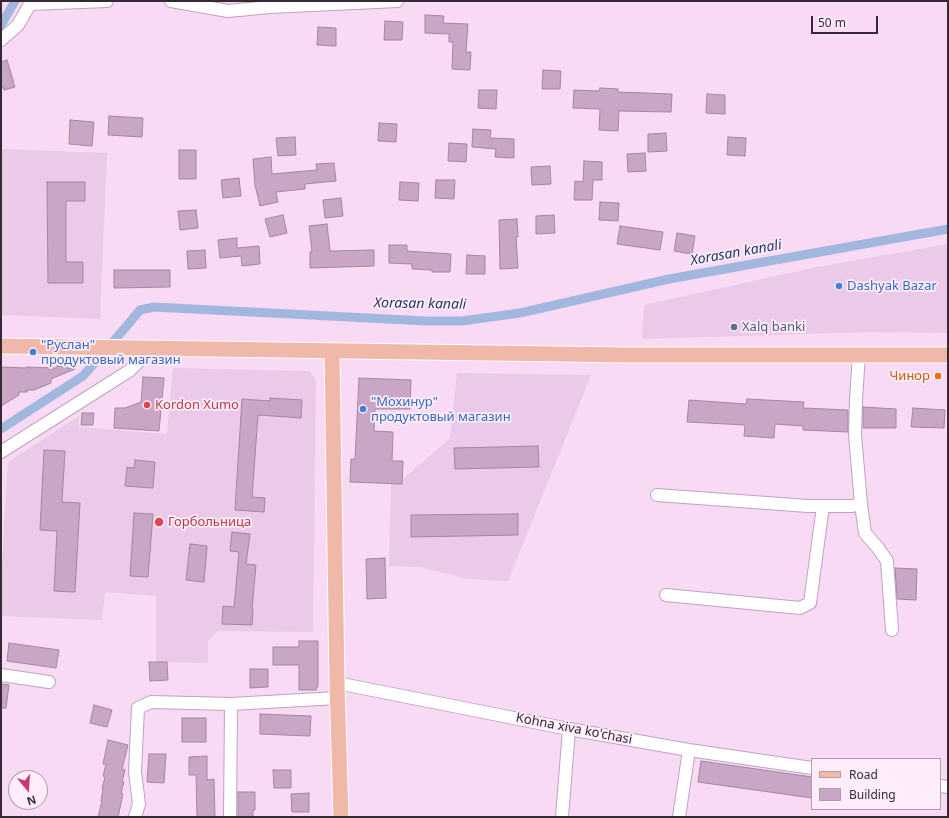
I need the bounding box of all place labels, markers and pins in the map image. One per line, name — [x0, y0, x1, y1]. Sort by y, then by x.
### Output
place label: Dashyak Bazar — [847, 278, 937, 294]
marker: Dashyak Bazar — [834, 281, 844, 291]
place label: Xalq banki — [742, 319, 805, 335]
marker: Xalq banki — [729, 322, 739, 332]
place label: "Руслан" продуктовый магазин — [41, 337, 181, 368]
marker: "Руслан" продуктовый магазин — [28, 347, 38, 357]
place label: Чинор — [890, 368, 930, 384]
marker: Чинор — [933, 371, 943, 381]
place label: "Мохинур" продуктовый магазин — [371, 394, 511, 425]
place label: Kordon Xumo — [155, 397, 239, 413]
marker: Kordon Xumo — [142, 400, 152, 410]
marker: "Мохинур" продуктовый магазин — [358, 404, 368, 414]
place label: Горбольница — [168, 514, 251, 530]
marker: Горбольница — [153, 516, 165, 528]

